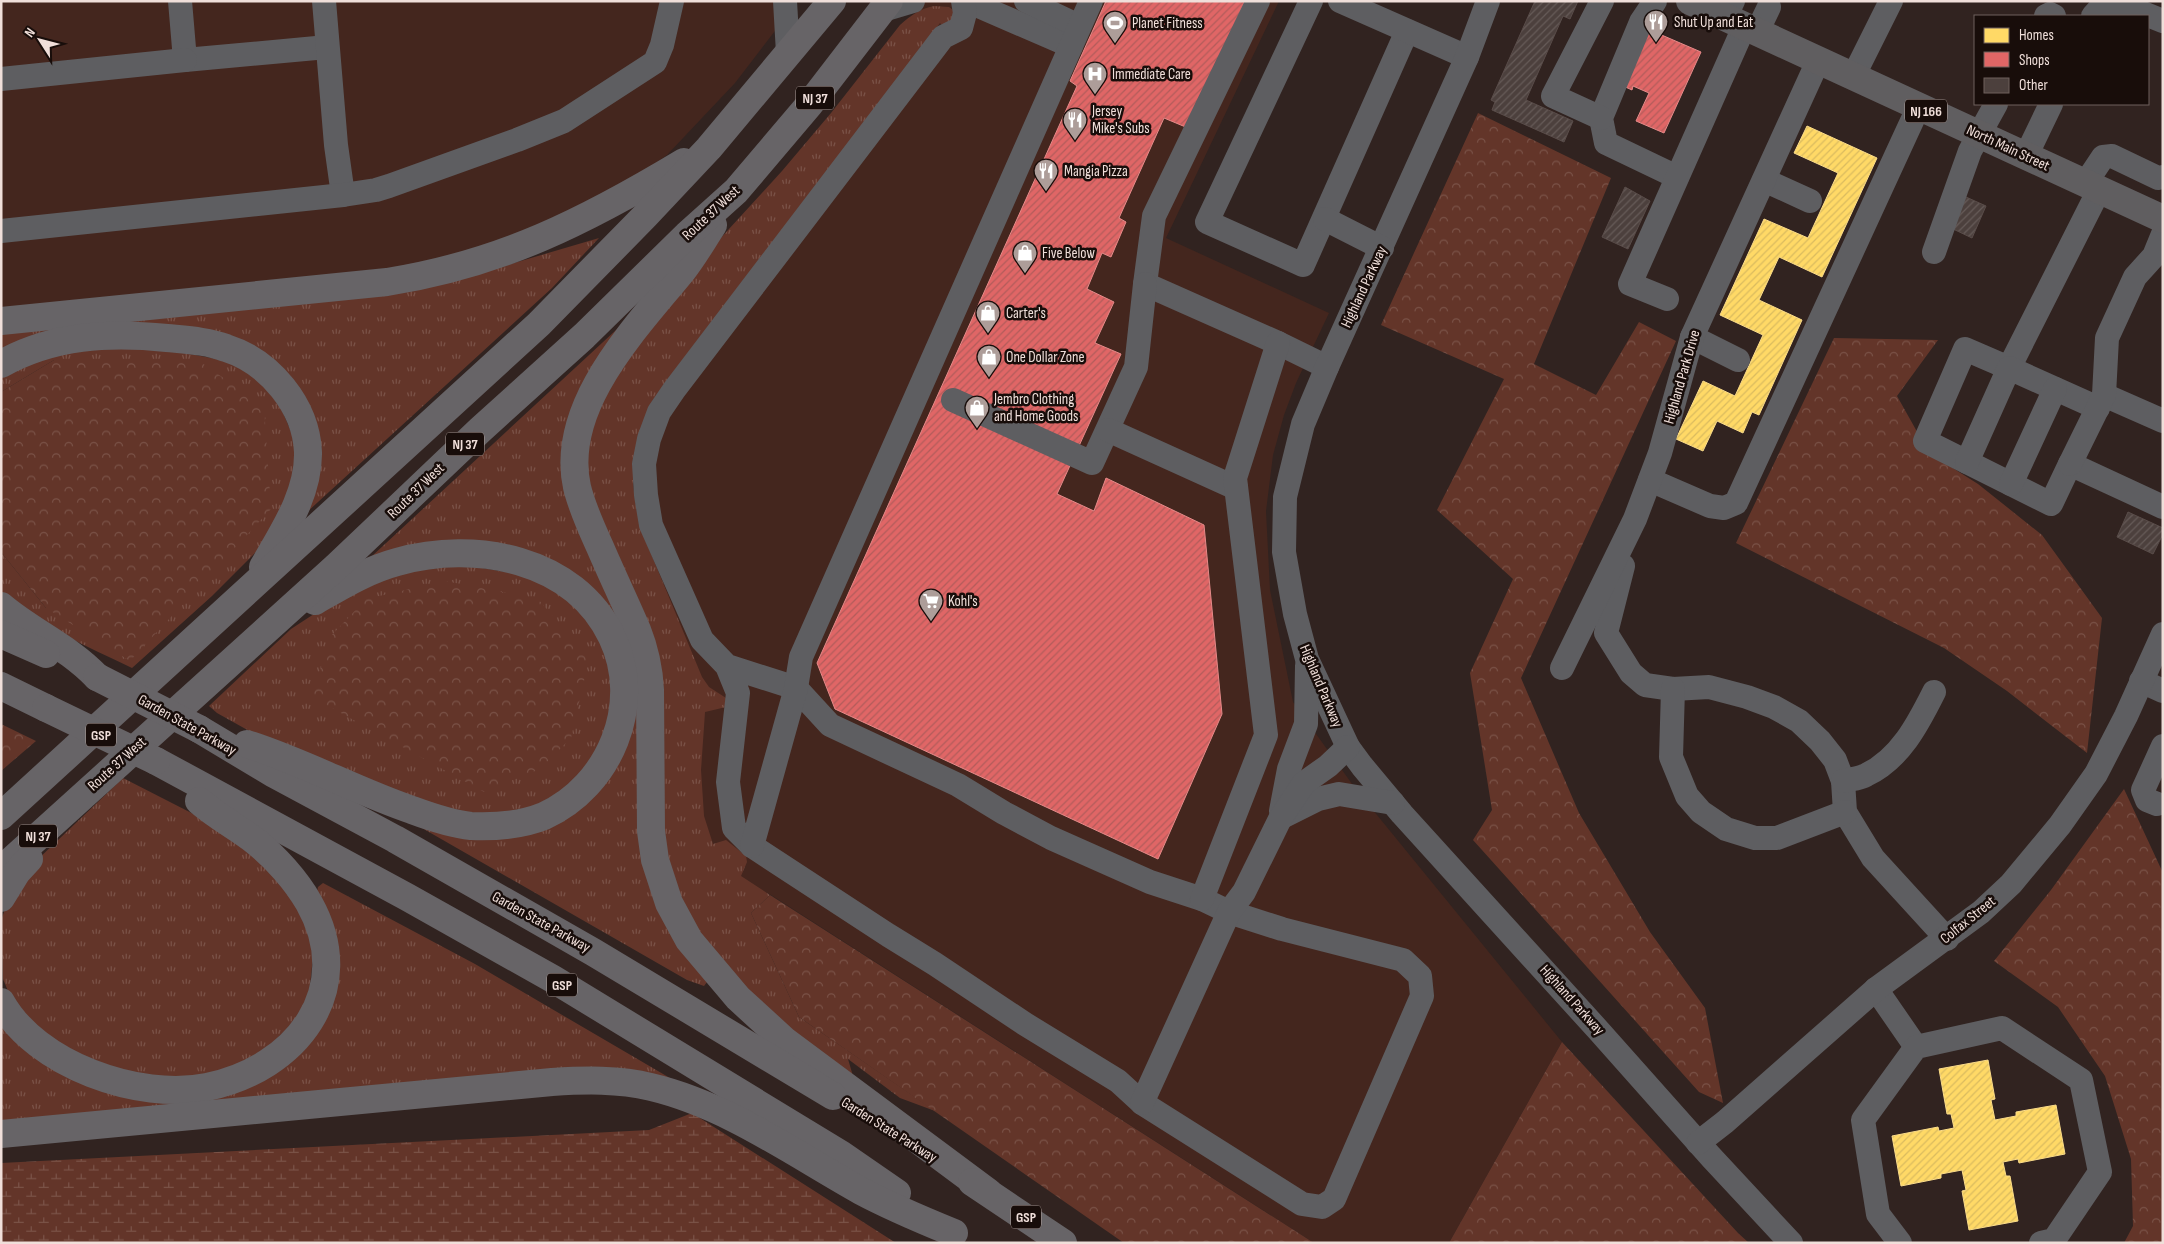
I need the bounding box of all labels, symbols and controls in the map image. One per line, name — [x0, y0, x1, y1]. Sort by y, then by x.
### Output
restaurant icon: Shut Up and Eat — [1643, 9, 1669, 43]
sports icon: Planet Fitness — [1102, 10, 1128, 44]
place label: Shut Up and Eat — [1674, 13, 1754, 32]
place label: Planet Fitness — [1132, 14, 1203, 33]
north arrow — [15, 15, 65, 65]
legend — [1974, 15, 2149, 105]
text: N — [21, 25, 39, 41]
text: Homes — [2019, 26, 2054, 45]
text: Shops — [2019, 51, 2050, 70]
hospital icon: Immediate Care — [1082, 61, 1108, 95]
place label: Immediate Care — [1112, 65, 1191, 84]
text: Other — [2019, 76, 2048, 95]
road number: NJ 37 — [796, 86, 834, 110]
road number: NJ 166 — [1905, 100, 1947, 122]
place label: Jersey Mike's Subs — [1091, 102, 1150, 138]
restaurant icon: Jersey Mike's Subs — [1062, 107, 1088, 141]
street label: North Main Street — [1963, 120, 2053, 176]
restaurant icon: Mangia Pizza — [1033, 158, 1059, 192]
place label: Mangia Pizza — [1064, 162, 1128, 181]
street label: Route 37 West — [678, 181, 744, 245]
shop icon: Five Below — [1012, 240, 1038, 274]
street label: Highland Parkway — [1337, 243, 1391, 331]
place label: Five Below — [1042, 244, 1095, 263]
shop icon: Carter's — [975, 300, 1001, 334]
place label: Carter's — [1006, 304, 1046, 323]
street label: Highland Park Drive — [1660, 328, 1704, 426]
shop icon: One Dollar Zone — [976, 344, 1002, 378]
place label: One Dollar Zone — [1006, 348, 1084, 367]
place label: Jembro Clothing and Home Goods — [993, 390, 1078, 426]
shop icon: Jembro Clothing and Home Goods — [964, 395, 990, 429]
road number: NJ 37 — [446, 432, 484, 456]
street label: Route 37 West — [383, 459, 449, 523]
supermarket icon: Kohl's — [918, 588, 944, 622]
place label: Kohl's — [948, 592, 978, 611]
street label: Highland Parkway — [1295, 642, 1347, 730]
street label: Garden State Parkway — [134, 690, 240, 760]
road number: GSP — [86, 724, 116, 746]
street label: Route 37 West — [84, 732, 151, 795]
road number: NJ 37 — [19, 824, 57, 848]
street label: Garden State Parkway — [488, 887, 594, 957]
street label: Colfax Street — [1936, 892, 2000, 948]
street label: Highland Parkway — [1535, 961, 1609, 1039]
road number: GSP — [547, 974, 577, 996]
street label: Garden State Parkway — [838, 1093, 941, 1167]
road number: GSP — [1011, 1206, 1041, 1228]

